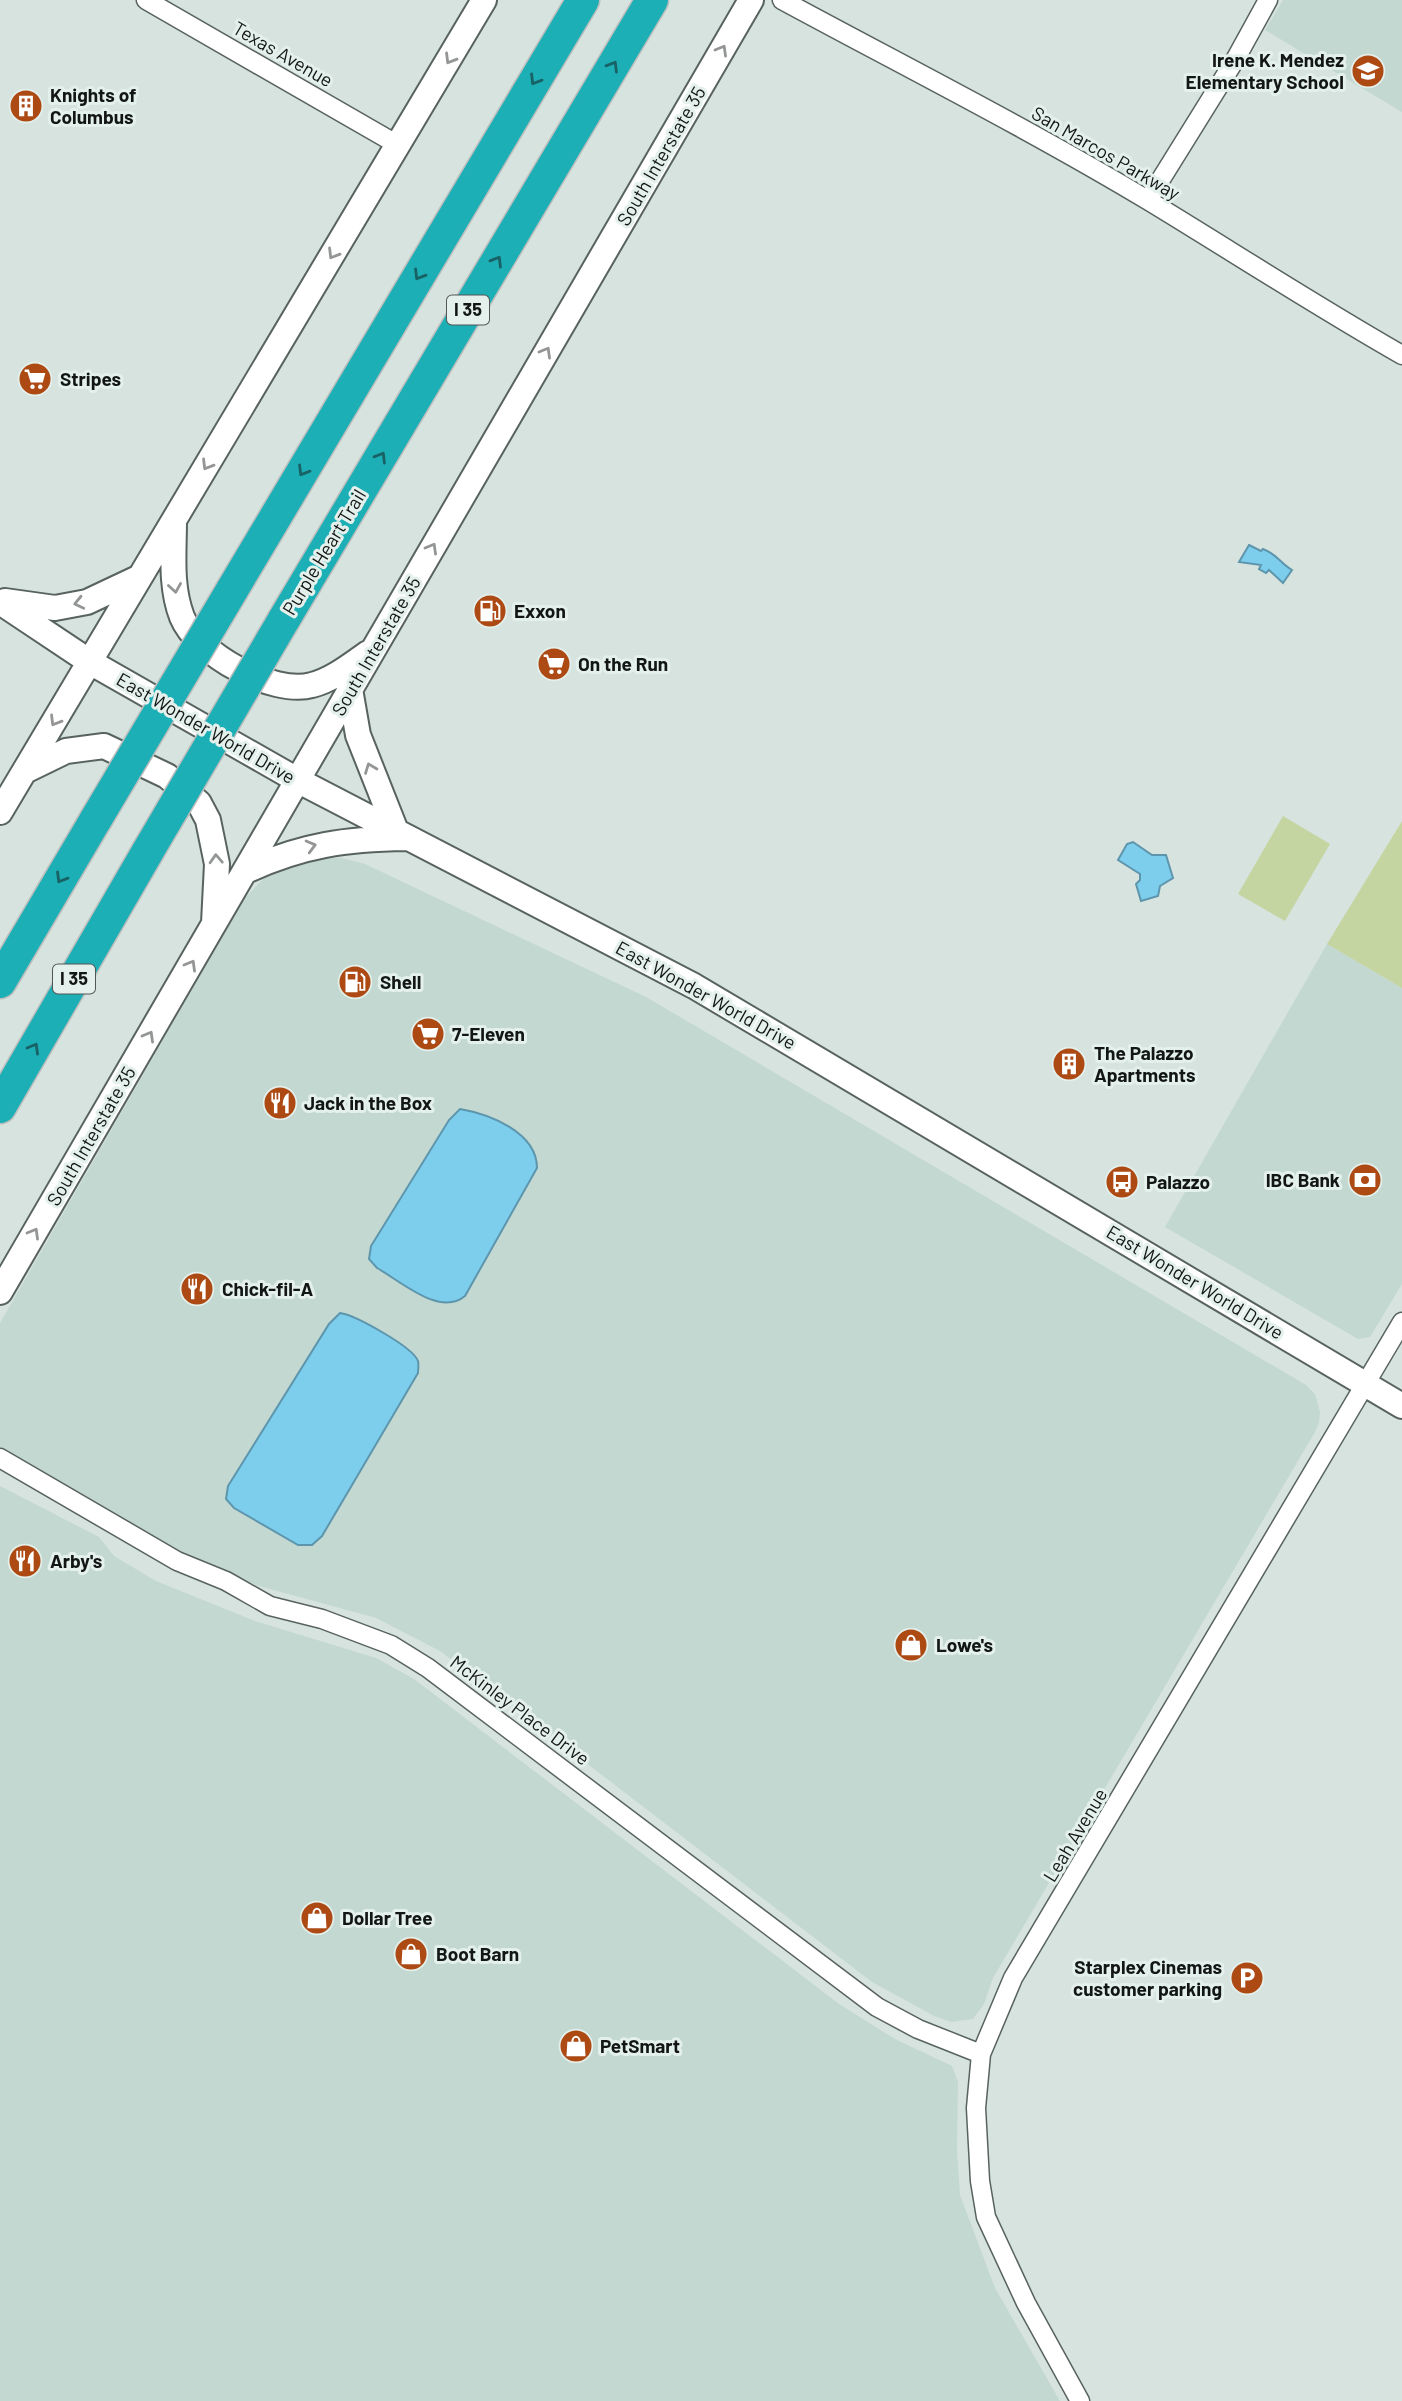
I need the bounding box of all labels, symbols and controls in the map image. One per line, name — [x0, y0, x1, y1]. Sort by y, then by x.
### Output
street label: Texas Avenue — [229, 16, 337, 91]
one-way arrow — [714, 44, 727, 57]
place label: Irene K. Mendez Elementary School — [1186, 48, 1344, 93]
one-way arrow — [445, 51, 458, 64]
school or university icon: Irene K. Mendez Elementary School — [1349, 52, 1387, 90]
one-way arrow — [605, 60, 618, 73]
one-way arrow — [531, 72, 544, 85]
street label: South Interstate 35 — [611, 82, 710, 230]
place label: Knights of Columbus — [50, 83, 136, 128]
building icon: Knights of Columbus — [7, 87, 45, 125]
street label: San Marcos Parkway — [1028, 101, 1185, 204]
one-way arrow — [328, 247, 341, 260]
one-way arrow — [489, 256, 502, 269]
one-way arrow — [414, 268, 427, 281]
road number: I 35 — [447, 296, 489, 324]
one-way arrow — [538, 346, 551, 359]
supermarket icon: Stripes — [16, 360, 54, 398]
place label: Stripes — [60, 367, 121, 390]
one-way arrow — [372, 451, 385, 464]
one-way arrow — [202, 458, 215, 470]
one-way arrow — [298, 463, 311, 476]
street label: Purple Heart Trail — [277, 485, 370, 619]
one-way arrow — [423, 543, 436, 556]
street label: South Interstate 35 — [326, 572, 425, 720]
one-way arrow — [167, 582, 182, 594]
fuel station icon: Exxon — [471, 592, 509, 630]
one-way arrow — [73, 595, 85, 610]
place label: Exxon — [514, 599, 566, 622]
supermarket icon: On the Run — [535, 645, 573, 683]
place label: On the Run — [578, 652, 668, 675]
street label: East Wonder World Drive — [113, 667, 300, 788]
one-way arrow — [50, 713, 63, 726]
one-way arrow — [365, 763, 379, 775]
one-way arrow — [305, 840, 317, 855]
one-way arrow — [208, 853, 223, 864]
one-way arrow — [57, 870, 70, 883]
street label: East Wonder World Drive — [612, 935, 800, 1054]
one-way arrow — [183, 960, 196, 973]
fuel station icon: Shell — [336, 963, 374, 1001]
road number: I 35 — [53, 964, 95, 994]
place label: Shell — [380, 970, 421, 993]
supermarket icon: 7-Eleven — [409, 1015, 447, 1053]
place label: 7-Eleven — [452, 1022, 525, 1045]
one-way arrow — [141, 1031, 154, 1044]
place label: The Palazzo Apartments — [1094, 1041, 1196, 1086]
one-way arrow — [26, 1043, 39, 1055]
building icon: The Palazzo Apartments — [1050, 1045, 1088, 1083]
street label: South Interstate 35 — [41, 1062, 140, 1210]
restaurant icon: Jack in the Box — [261, 1084, 299, 1122]
place label: Jack in the Box — [304, 1091, 432, 1114]
bank icon: IBC Bank — [1346, 1161, 1384, 1199]
bus stop icon: Palazzo — [1103, 1163, 1141, 1201]
place label: IBC Bank — [1266, 1168, 1340, 1191]
place label: Palazzo — [1146, 1170, 1210, 1193]
street label: East Wonder World Drive — [1103, 1220, 1288, 1344]
one-way arrow — [26, 1227, 39, 1240]
restaurant icon: Chick-fil-A — [178, 1270, 216, 1308]
place label: Chick-fil-A — [222, 1277, 314, 1300]
restaurant icon: Arby's — [6, 1542, 44, 1580]
place label: Arby's — [50, 1549, 102, 1572]
shop icon: Lowe's — [892, 1626, 930, 1664]
place label: Lowe's — [936, 1633, 993, 1656]
street label: McKinley Place Drive — [446, 1650, 594, 1769]
street label: Leah Avenue — [1038, 1784, 1111, 1886]
shop icon: Dollar Tree — [298, 1899, 336, 1937]
place label: Dollar Tree — [342, 1906, 433, 1929]
shop icon: Boot Barn — [392, 1935, 430, 1973]
place label: Boot Barn — [436, 1942, 519, 1965]
place label: Starplex Cinemas customer parking — [1073, 1955, 1222, 2000]
parking icon: Starplex Cinemas customer parking — [1228, 1959, 1266, 1997]
shop icon: PetSmart — [557, 2027, 595, 2065]
place label: PetSmart — [600, 2034, 680, 2057]

